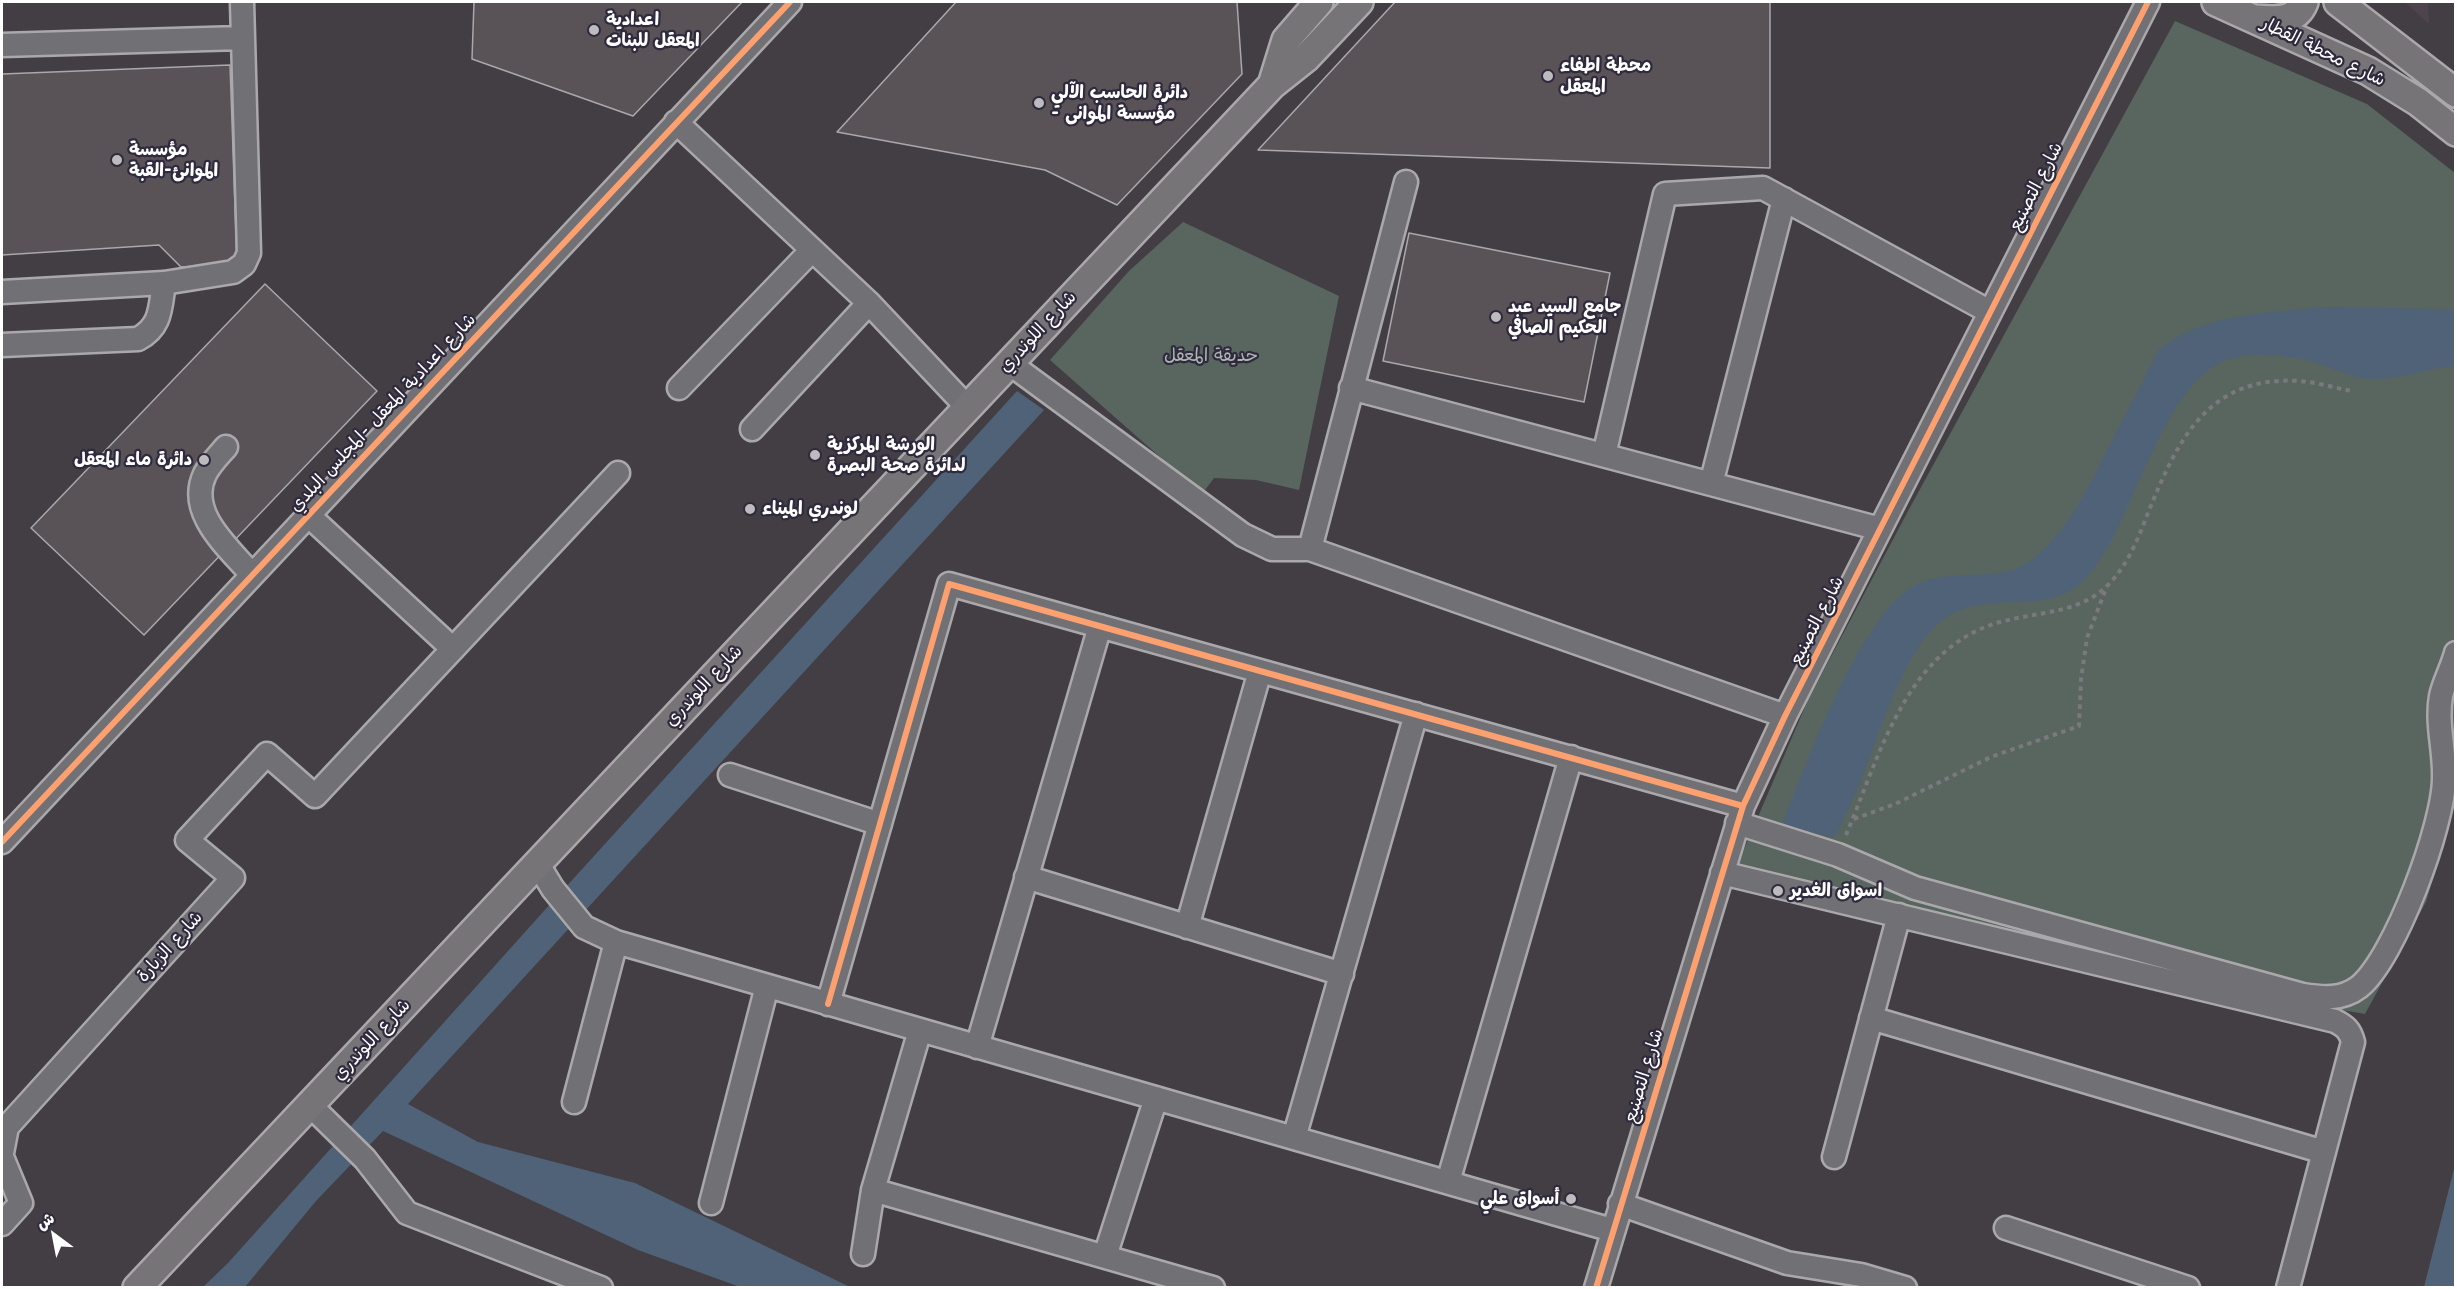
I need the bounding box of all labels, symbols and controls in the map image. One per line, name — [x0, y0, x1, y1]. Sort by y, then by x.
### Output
place label: اعدادية المعقل للبنات — [606, 9, 700, 52]
street label: شارع محطة القطار — [2257, 13, 2389, 91]
marker: اعدادية المعقل للبنات — [587, 23, 601, 37]
place label: محطة اطفاء المعقل — [1560, 55, 1651, 98]
marker: محطة اطفاء المعقل — [1541, 69, 1555, 83]
place label: دائرة الحاسب الآلي - مؤسسة الموانى — [1051, 82, 1188, 124]
marker: دائرة الحاسب الآلي - مؤسسة الموانى — [1032, 96, 1046, 110]
place label: مؤسسة الموانئ-القبة — [129, 139, 218, 182]
street label: شارع التصنيع — [2004, 139, 2068, 235]
marker: مؤسسة الموانئ-القبة — [110, 153, 124, 167]
street label: شارع اللوندري — [995, 287, 1081, 377]
place label: جامع السيد عبد الحكيم الصافي — [1508, 296, 1621, 338]
street label: شارع اعدادية المعقل -المجلس البلدي — [285, 309, 481, 517]
marker: جامع السيد عبد الحكيم الصافي — [1489, 310, 1503, 324]
park label: حديقة المعقل — [1164, 345, 1258, 367]
place label: الورشة المركزية لدائرة صحة البصرة — [827, 434, 966, 476]
marker: الورشة المركزية لدائرة صحة البصرة — [808, 448, 822, 462]
place label: دائرة ماء المعقل — [74, 449, 192, 471]
marker: دائرة ماء المعقل — [197, 453, 211, 467]
place label: لوندري الميناء — [762, 498, 858, 520]
marker: لوندري الميناء — [743, 502, 757, 516]
street label: شارع التصنيع — [1785, 573, 1849, 669]
street label: شارع اللوندري — [661, 641, 747, 731]
place label: اسواق الغدير — [1790, 880, 1882, 902]
marker: اسواق الغدير — [1771, 884, 1785, 898]
street label: شارع الزبارة — [132, 907, 208, 987]
street label: شارع اللوندري — [329, 995, 415, 1085]
street label: شارع التصنيع — [1619, 1026, 1669, 1126]
place label: أسواق علي — [1480, 1188, 1559, 1210]
marker: أسواق علي — [1564, 1192, 1578, 1206]
north arrow — [24, 1205, 84, 1265]
text: ش — [31, 1205, 58, 1235]

